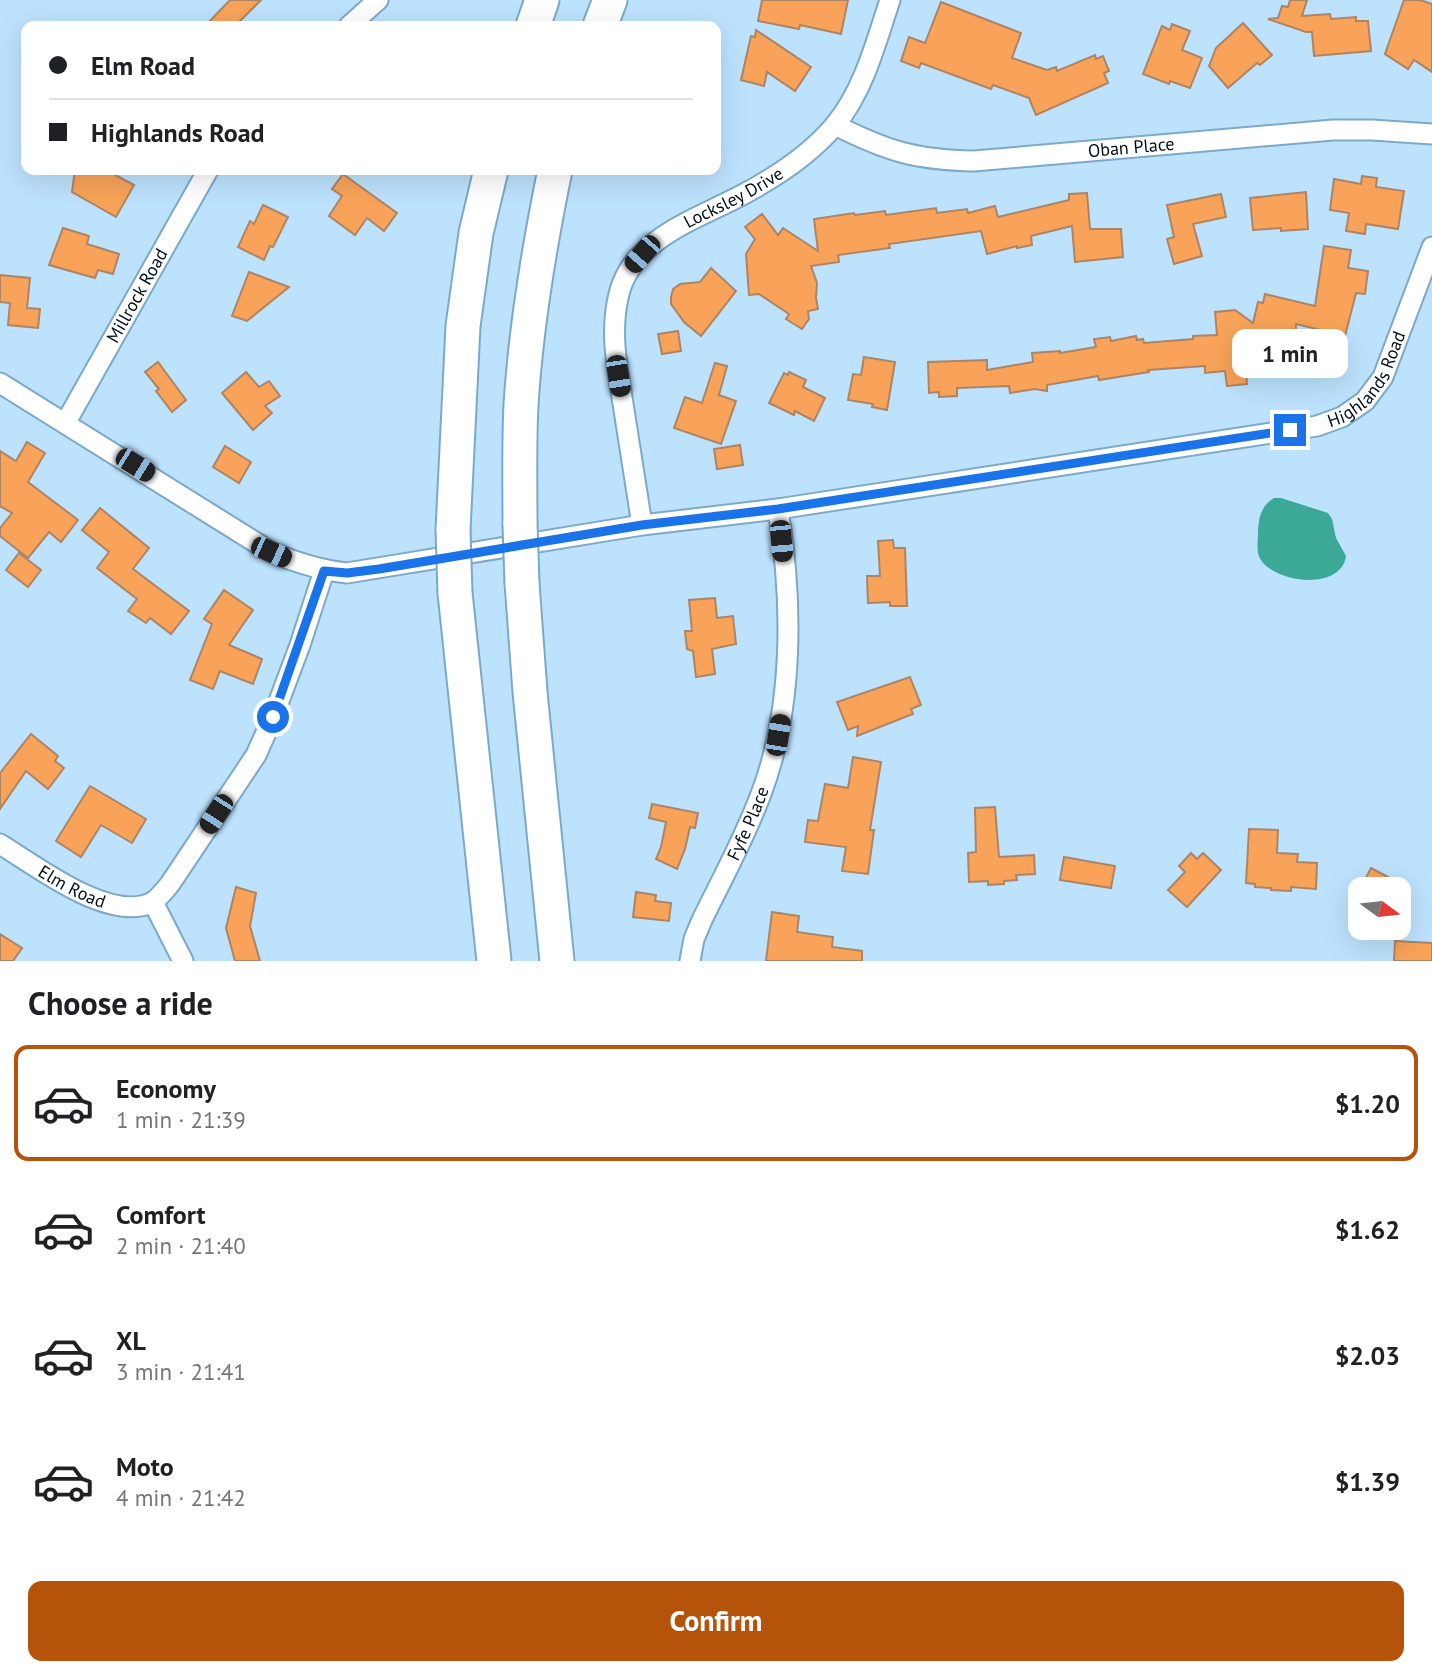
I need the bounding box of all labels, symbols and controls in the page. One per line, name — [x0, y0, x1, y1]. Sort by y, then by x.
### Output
text: Elm Road — [91, 49, 195, 82]
text: Highlands Road — [91, 116, 265, 149]
street label: Oban Place — [1087, 132, 1175, 162]
street label: Locksley Drive — [680, 162, 787, 233]
car — [621, 231, 664, 277]
street label: Millrock Road — [101, 244, 172, 347]
callout: 1 min — [1232, 328, 1348, 378]
street label: Highlands Road — [1324, 328, 1410, 432]
text: 1 min — [1262, 339, 1318, 368]
car — [605, 354, 632, 398]
route end — [1274, 414, 1306, 446]
car — [112, 445, 159, 485]
car — [769, 519, 794, 563]
car — [248, 534, 295, 570]
route start — [257, 701, 289, 733]
car — [765, 713, 792, 757]
street label: Fyfe Place — [721, 783, 774, 864]
car — [196, 791, 237, 837]
street label: Elm Road — [34, 860, 109, 913]
north arrow — [1348, 877, 1410, 940]
map controls — [1348, 877, 1411, 940]
text: Choose a ride — [28, 982, 213, 1024]
icon: car — [32, 1072, 95, 1135]
text: Economy — [116, 1072, 216, 1105]
text: $1.20 — [1335, 1087, 1400, 1120]
text: 1 min · 21:39 — [116, 1105, 246, 1134]
icon: car — [32, 1198, 95, 1261]
text: Comfort — [116, 1198, 206, 1231]
text: $1.62 — [1335, 1213, 1400, 1246]
text: 2 min · 21:40 — [116, 1231, 246, 1260]
icon: car — [32, 1324, 95, 1387]
text: XL — [116, 1324, 146, 1357]
text: $2.03 — [1335, 1339, 1400, 1372]
text: 3 min · 21:41 — [116, 1357, 246, 1386]
icon: car — [32, 1450, 95, 1513]
text: Moto — [116, 1450, 174, 1483]
text: $1.39 — [1335, 1465, 1400, 1498]
text: 4 min · 21:42 — [116, 1483, 246, 1512]
button: Confirm — [28, 1581, 1404, 1661]

